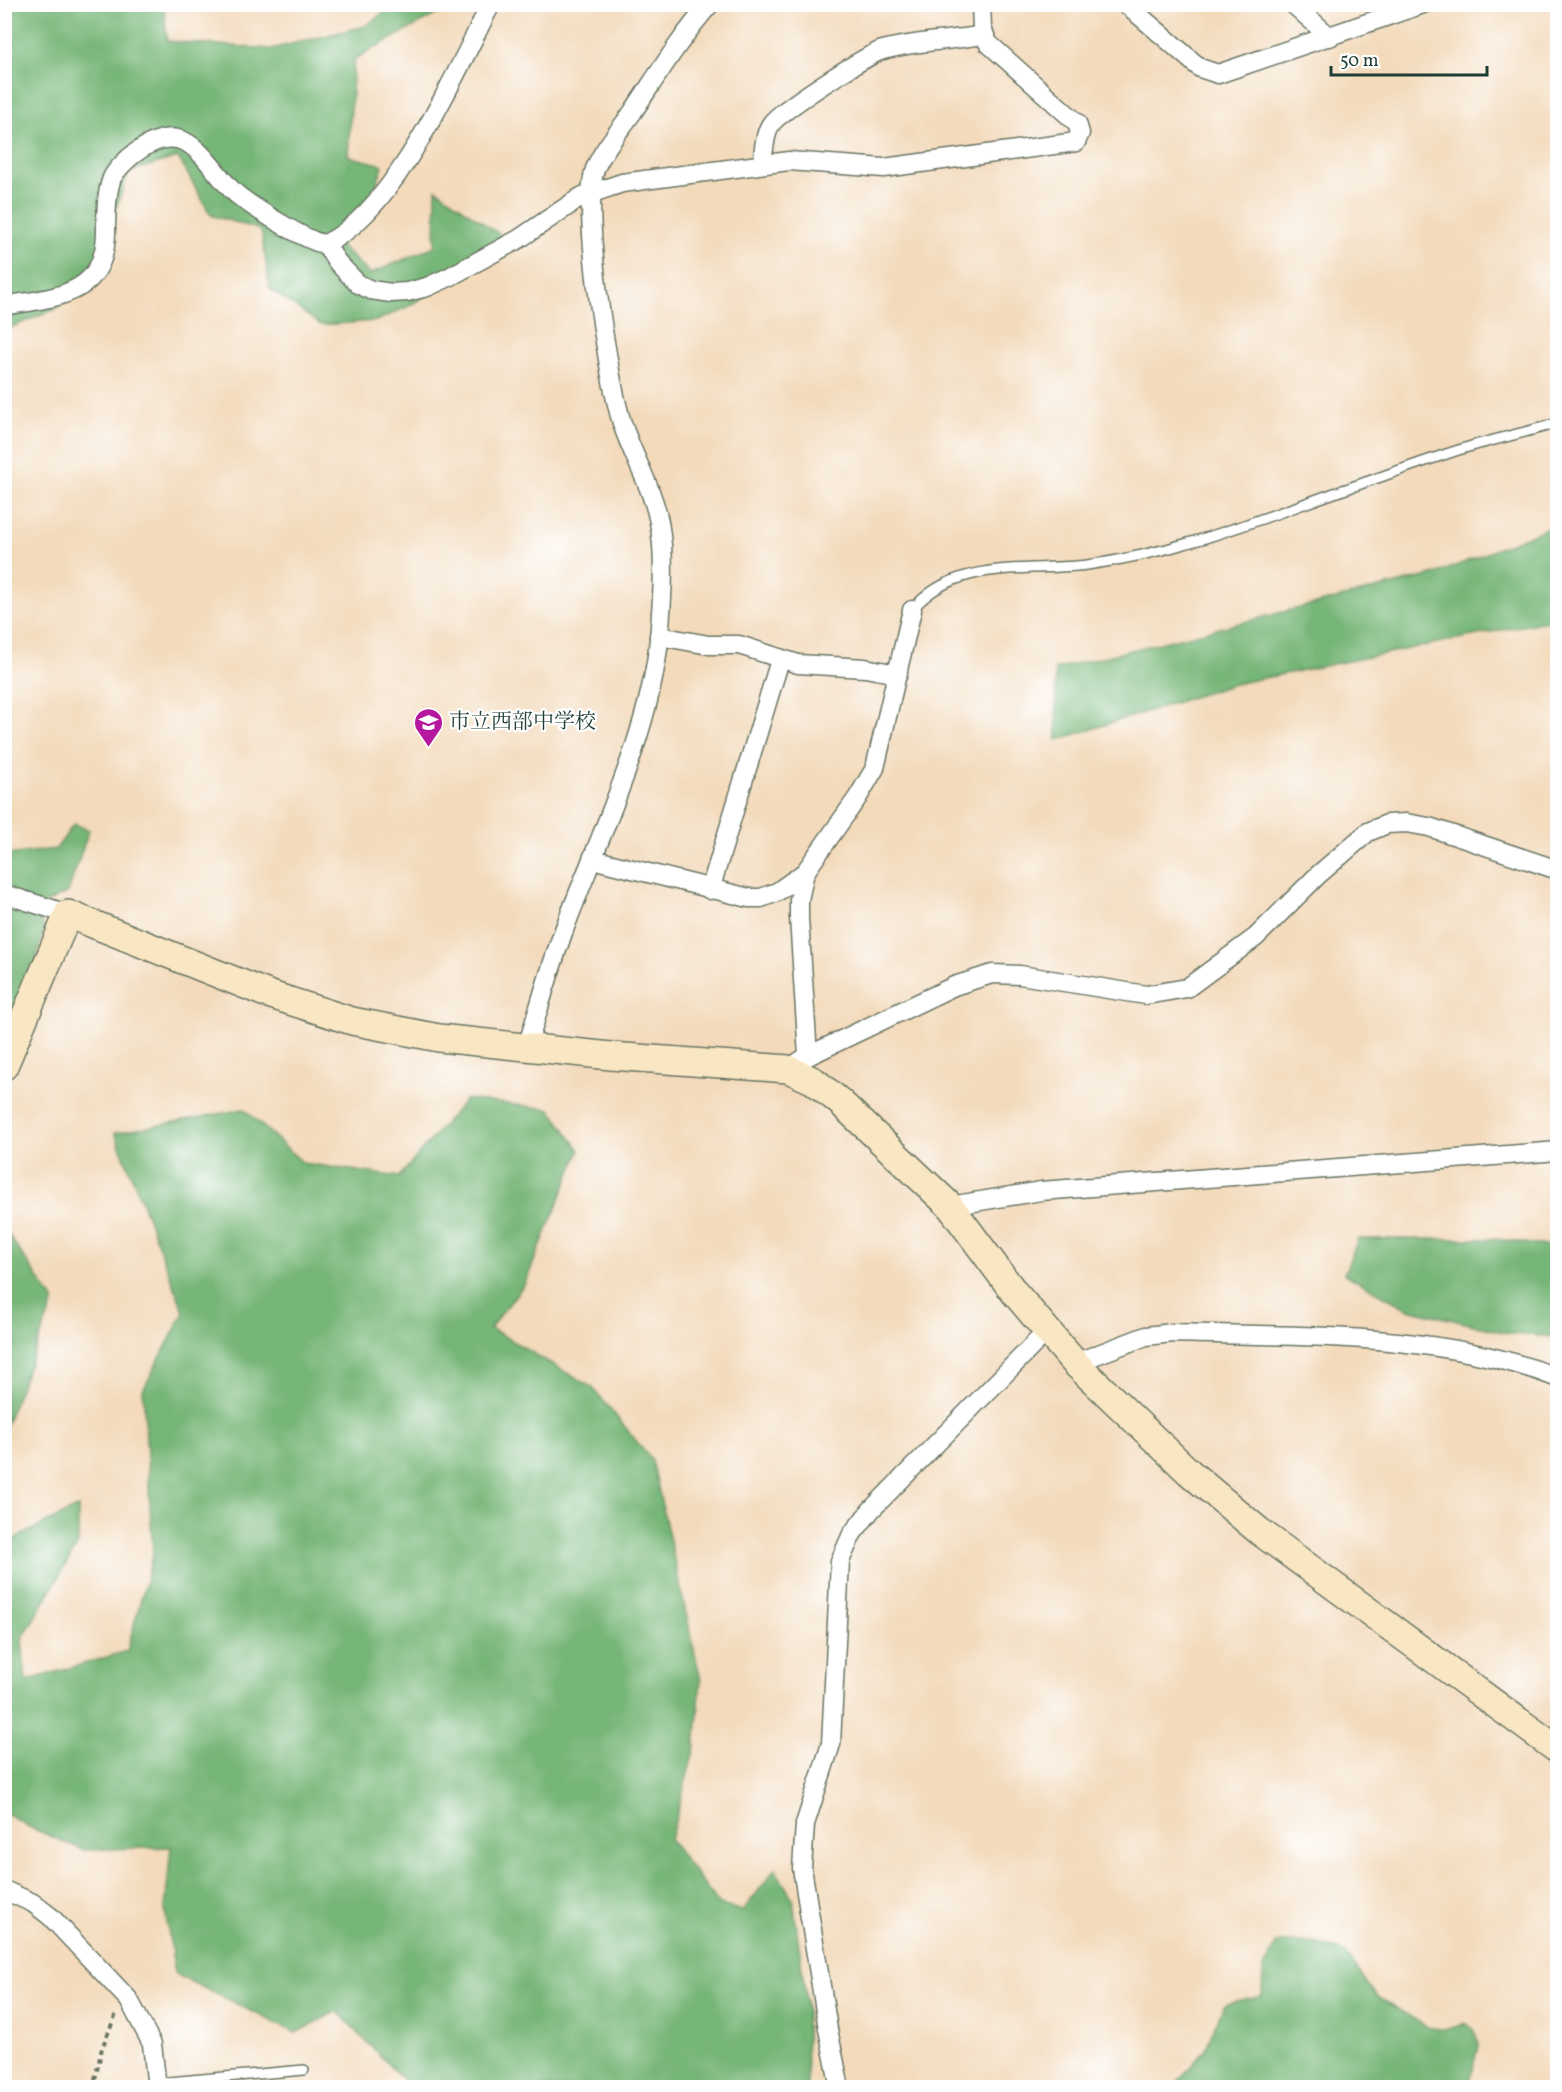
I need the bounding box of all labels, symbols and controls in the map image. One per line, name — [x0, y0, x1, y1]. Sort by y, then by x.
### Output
scale bar — [1331, 39, 1487, 77]
text: 50 m — [1340, 49, 1379, 74]
school or university icon: 市立西部中学校 — [412, 706, 444, 748]
place label: 市立西部中学校 — [449, 708, 596, 737]

